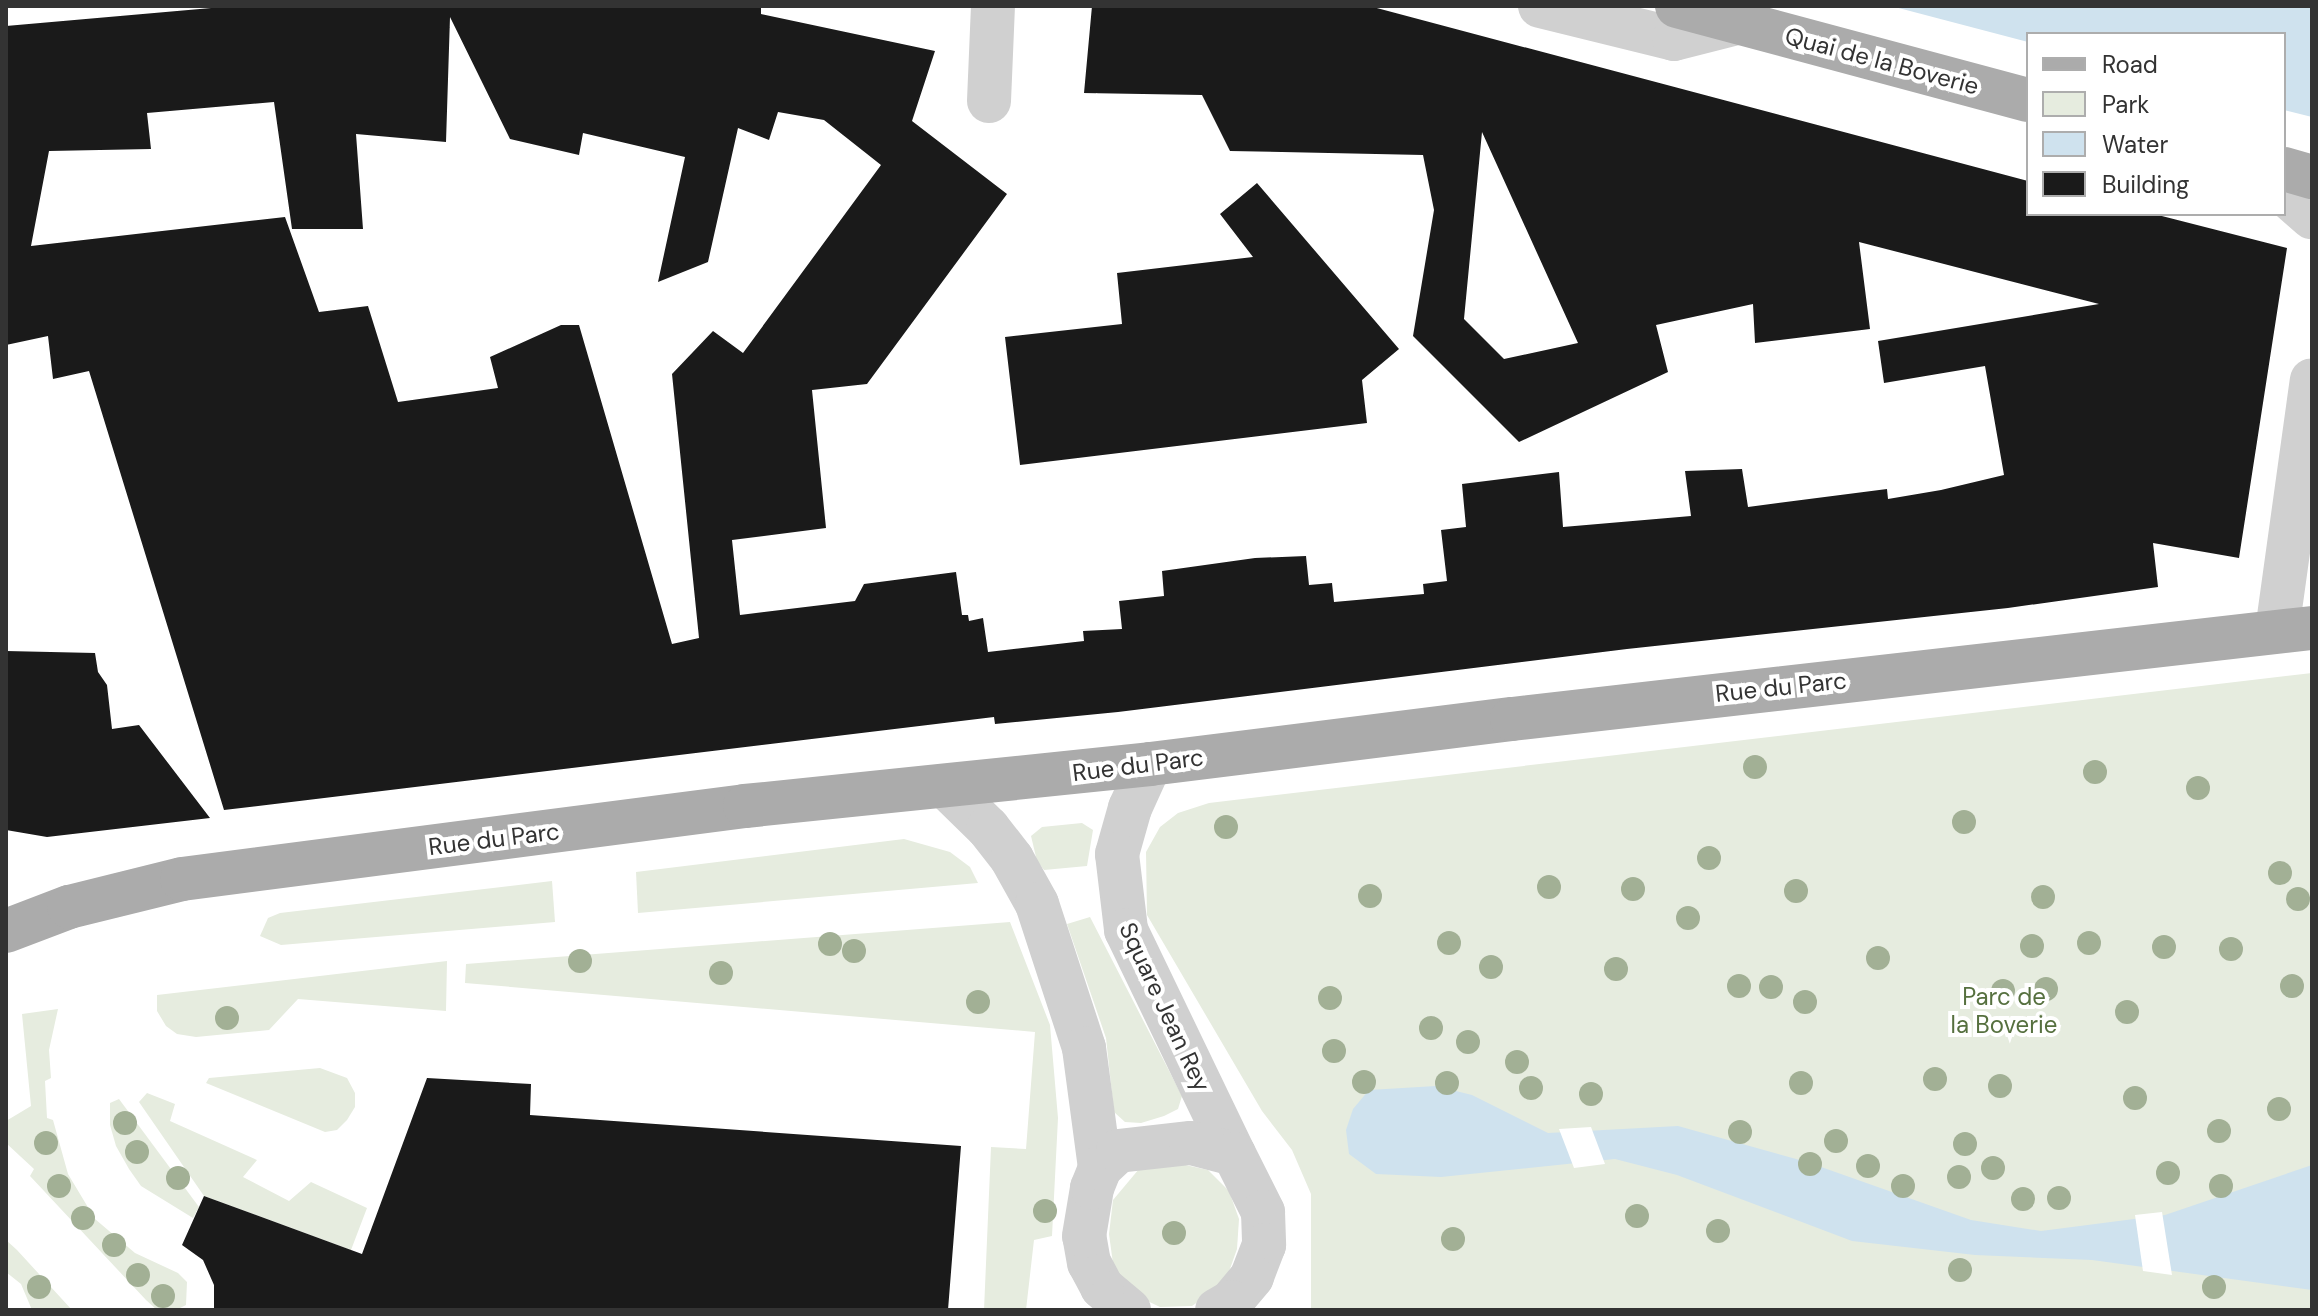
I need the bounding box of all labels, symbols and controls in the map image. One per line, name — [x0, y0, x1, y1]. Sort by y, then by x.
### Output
street label: Quai de la Boverie — [1782, 21, 1982, 101]
legend — [2026, 32, 2286, 216]
text: Road — [2102, 49, 2158, 80]
text: Park — [2102, 89, 2149, 120]
text: Water — [2102, 129, 2168, 160]
text: Building — [2102, 169, 2189, 200]
street label: Rue du Parc — [1714, 666, 1848, 708]
street label: Rue du Parc — [1071, 743, 1205, 787]
street label: Rue du Parc — [427, 817, 561, 861]
street label: Square Jean Rey — [1113, 918, 1217, 1096]
park label: Parc de la Boverie — [1951, 983, 2057, 1039]

